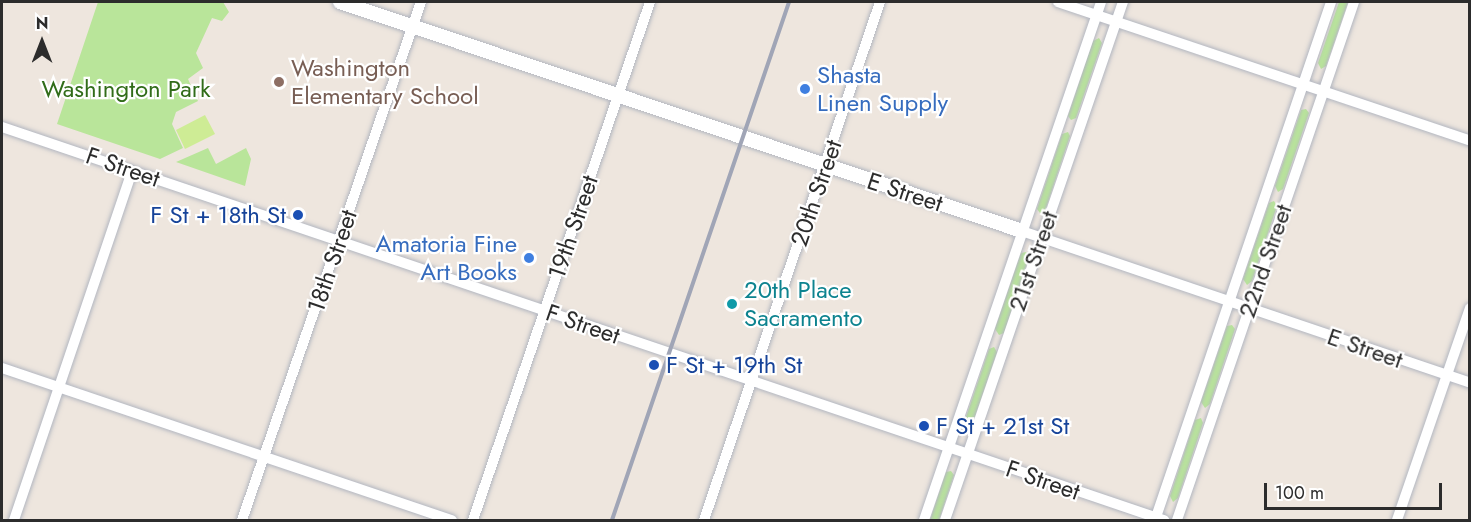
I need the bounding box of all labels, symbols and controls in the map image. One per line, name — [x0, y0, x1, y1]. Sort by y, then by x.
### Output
north arrow — [12, 12, 72, 72]
text: N — [36, 12, 48, 35]
place label: Washington Elementary School — [291, 54, 479, 110]
place label: Shasta Linen Supply — [817, 61, 948, 117]
park label: Washington Park — [41, 75, 211, 103]
marker: Washington Elementary School — [272, 75, 286, 89]
marker: Shasta Linen Supply — [798, 82, 812, 96]
street label: 20th Street — [784, 136, 848, 250]
street label: F Street — [82, 141, 164, 193]
street label: E Street — [864, 166, 946, 218]
street label: 19th Street — [542, 172, 604, 282]
street label: 22nd Street — [1232, 200, 1298, 322]
place label: F St + 18th St — [150, 201, 286, 229]
street label: 18th Street — [301, 206, 363, 316]
street label: 21st Street — [1002, 207, 1064, 315]
marker: F St + 18th St — [291, 208, 305, 222]
place label: Amatoria Fine Art Books — [376, 230, 517, 286]
marker: Amatoria Fine Art Books — [522, 251, 536, 265]
place label: 20th Place Sacramento — [744, 276, 862, 332]
marker: 20th Place Sacramento — [725, 297, 739, 311]
street label: F Street — [542, 298, 624, 350]
street label: E Street — [1324, 322, 1406, 374]
place label: F St + 19th St — [666, 351, 802, 379]
marker: F St + 19th St — [647, 358, 661, 372]
place label: F St + 21st St — [936, 412, 1069, 440]
marker: F St + 21st St — [917, 419, 931, 433]
street label: F Street — [1002, 454, 1084, 506]
scale bar — [1267, 471, 1446, 509]
text: 100 m — [1275, 480, 1324, 506]

